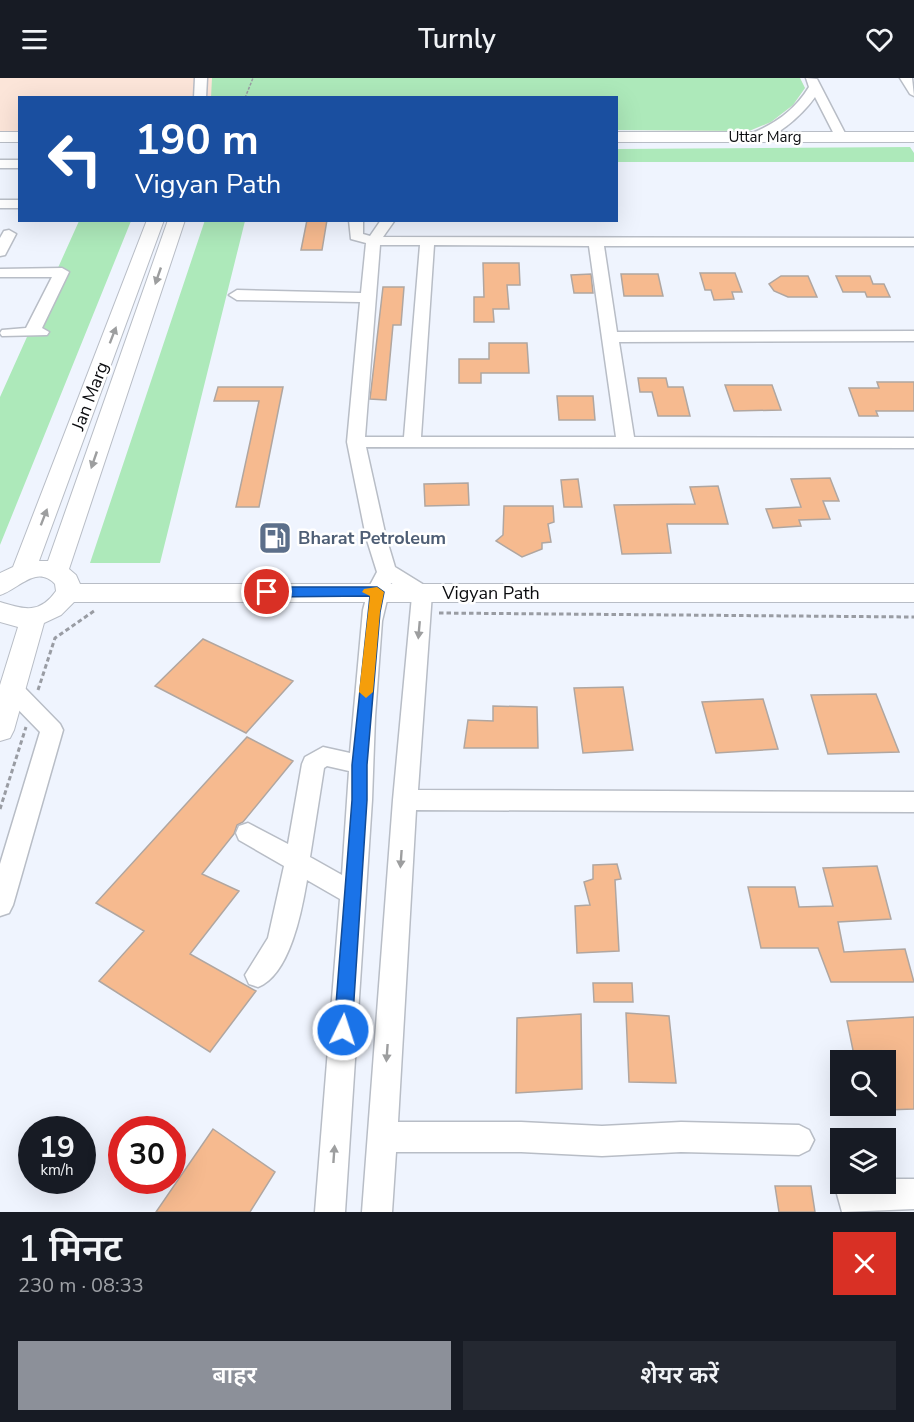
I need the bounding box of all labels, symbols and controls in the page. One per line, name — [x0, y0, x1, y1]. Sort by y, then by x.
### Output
text: Turnly — [418, 21, 496, 58]
icon: menu — [18, 23, 51, 56]
icon: heart — [863, 23, 896, 56]
text: 190 m — [135, 112, 259, 169]
icon: left — [36, 120, 114, 198]
street label: Uttar Marg — [728, 127, 802, 147]
text: Vigyan Path — [135, 166, 281, 203]
one-way arrow — [152, 267, 162, 285]
one-way arrow — [108, 325, 118, 343]
street label: Jan Marg — [66, 358, 114, 435]
one-way arrow — [89, 451, 99, 469]
one-way arrow — [40, 508, 49, 526]
fuel station icon: Bharat Petroleum — [257, 520, 293, 556]
place label: Bharat Petroleum — [298, 526, 446, 550]
pin — [241, 566, 292, 617]
icon: arrive — [250, 575, 283, 608]
street label: Vigyan Path — [441, 581, 540, 605]
one-way arrow — [415, 620, 424, 639]
one-way arrow — [396, 849, 405, 868]
position arrow — [311, 998, 375, 1062]
one-way arrow — [382, 1044, 391, 1063]
map controls — [830, 1050, 896, 1194]
button: search — [830, 1050, 896, 1116]
speed limit sign: 30 — [108, 1116, 186, 1194]
text: 19 — [39, 1127, 75, 1168]
button: layers — [830, 1128, 896, 1194]
one-way arrow — [329, 1144, 339, 1163]
text: km/h — [40, 1160, 74, 1180]
text: 1 मिनट — [18, 1225, 122, 1274]
button: close — [833, 1232, 896, 1295]
text: 230 m · 08:33 — [18, 1272, 144, 1299]
button: बाहर — [18, 1341, 451, 1410]
button: शेयर करें — [463, 1341, 896, 1410]

